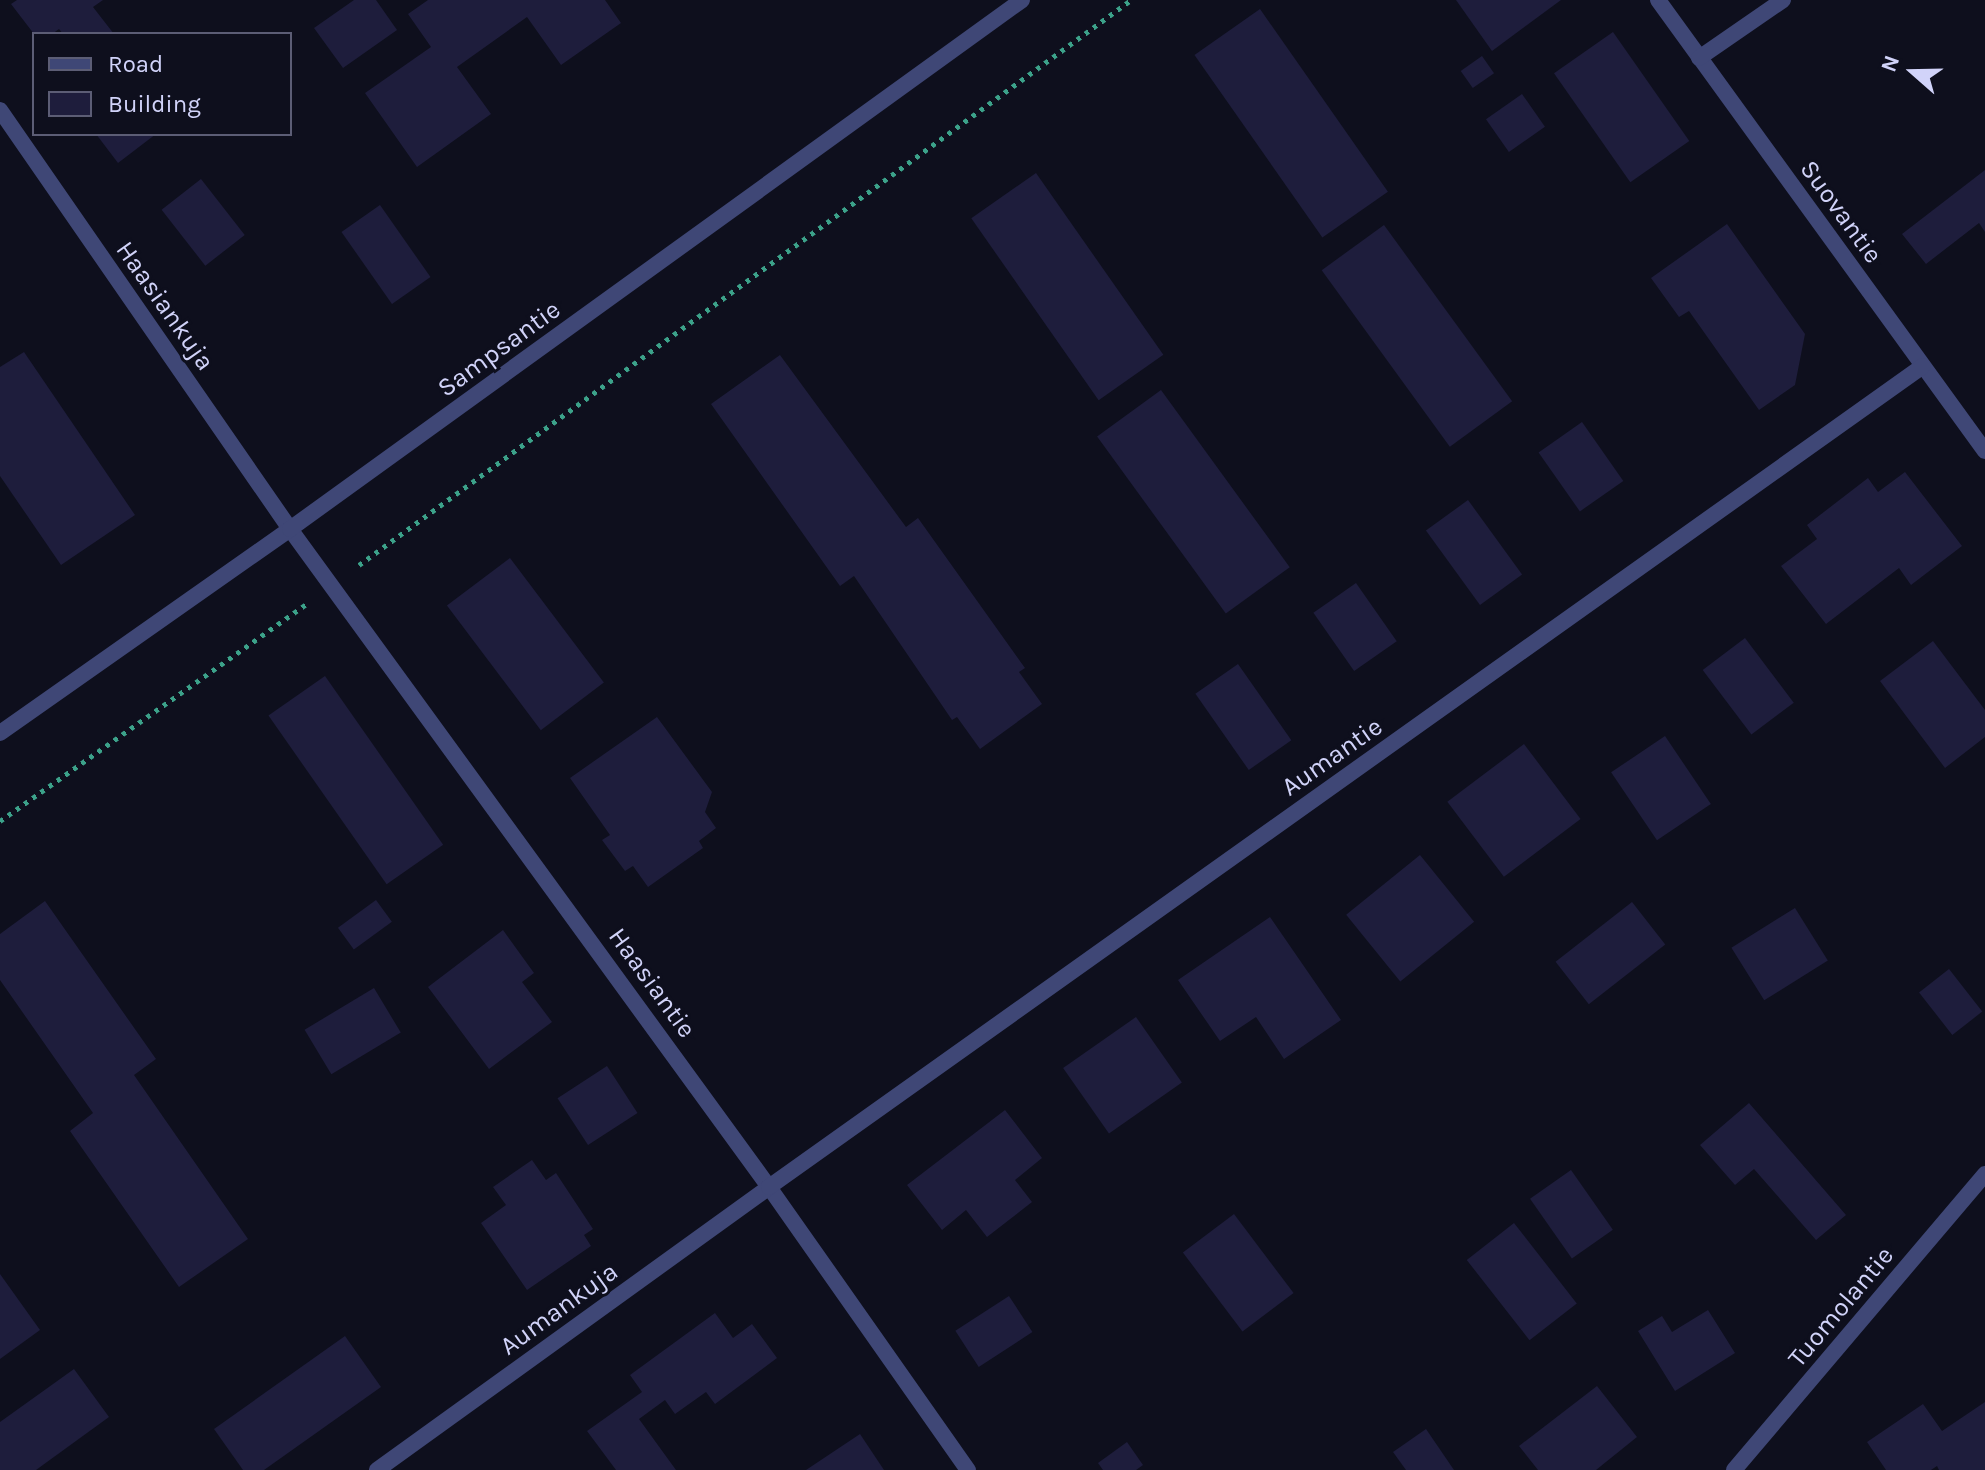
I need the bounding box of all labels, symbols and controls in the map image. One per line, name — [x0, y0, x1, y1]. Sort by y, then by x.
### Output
legend — [32, 32, 292, 136]
north arrow — [1873, 32, 1953, 112]
text: Road — [108, 50, 163, 78]
text: N — [1876, 52, 1905, 76]
text: Building — [108, 90, 201, 118]
street label: Suovantie — [1793, 154, 1889, 270]
street label: Haasiankuja — [109, 236, 221, 376]
street label: Sampsantie — [432, 294, 566, 404]
street label: Aumantie — [1276, 711, 1388, 803]
street label: Haasiantie — [602, 922, 702, 1044]
street label: Tuomolantie — [1782, 1240, 1900, 1374]
street label: Aumankuja — [494, 1256, 624, 1362]

